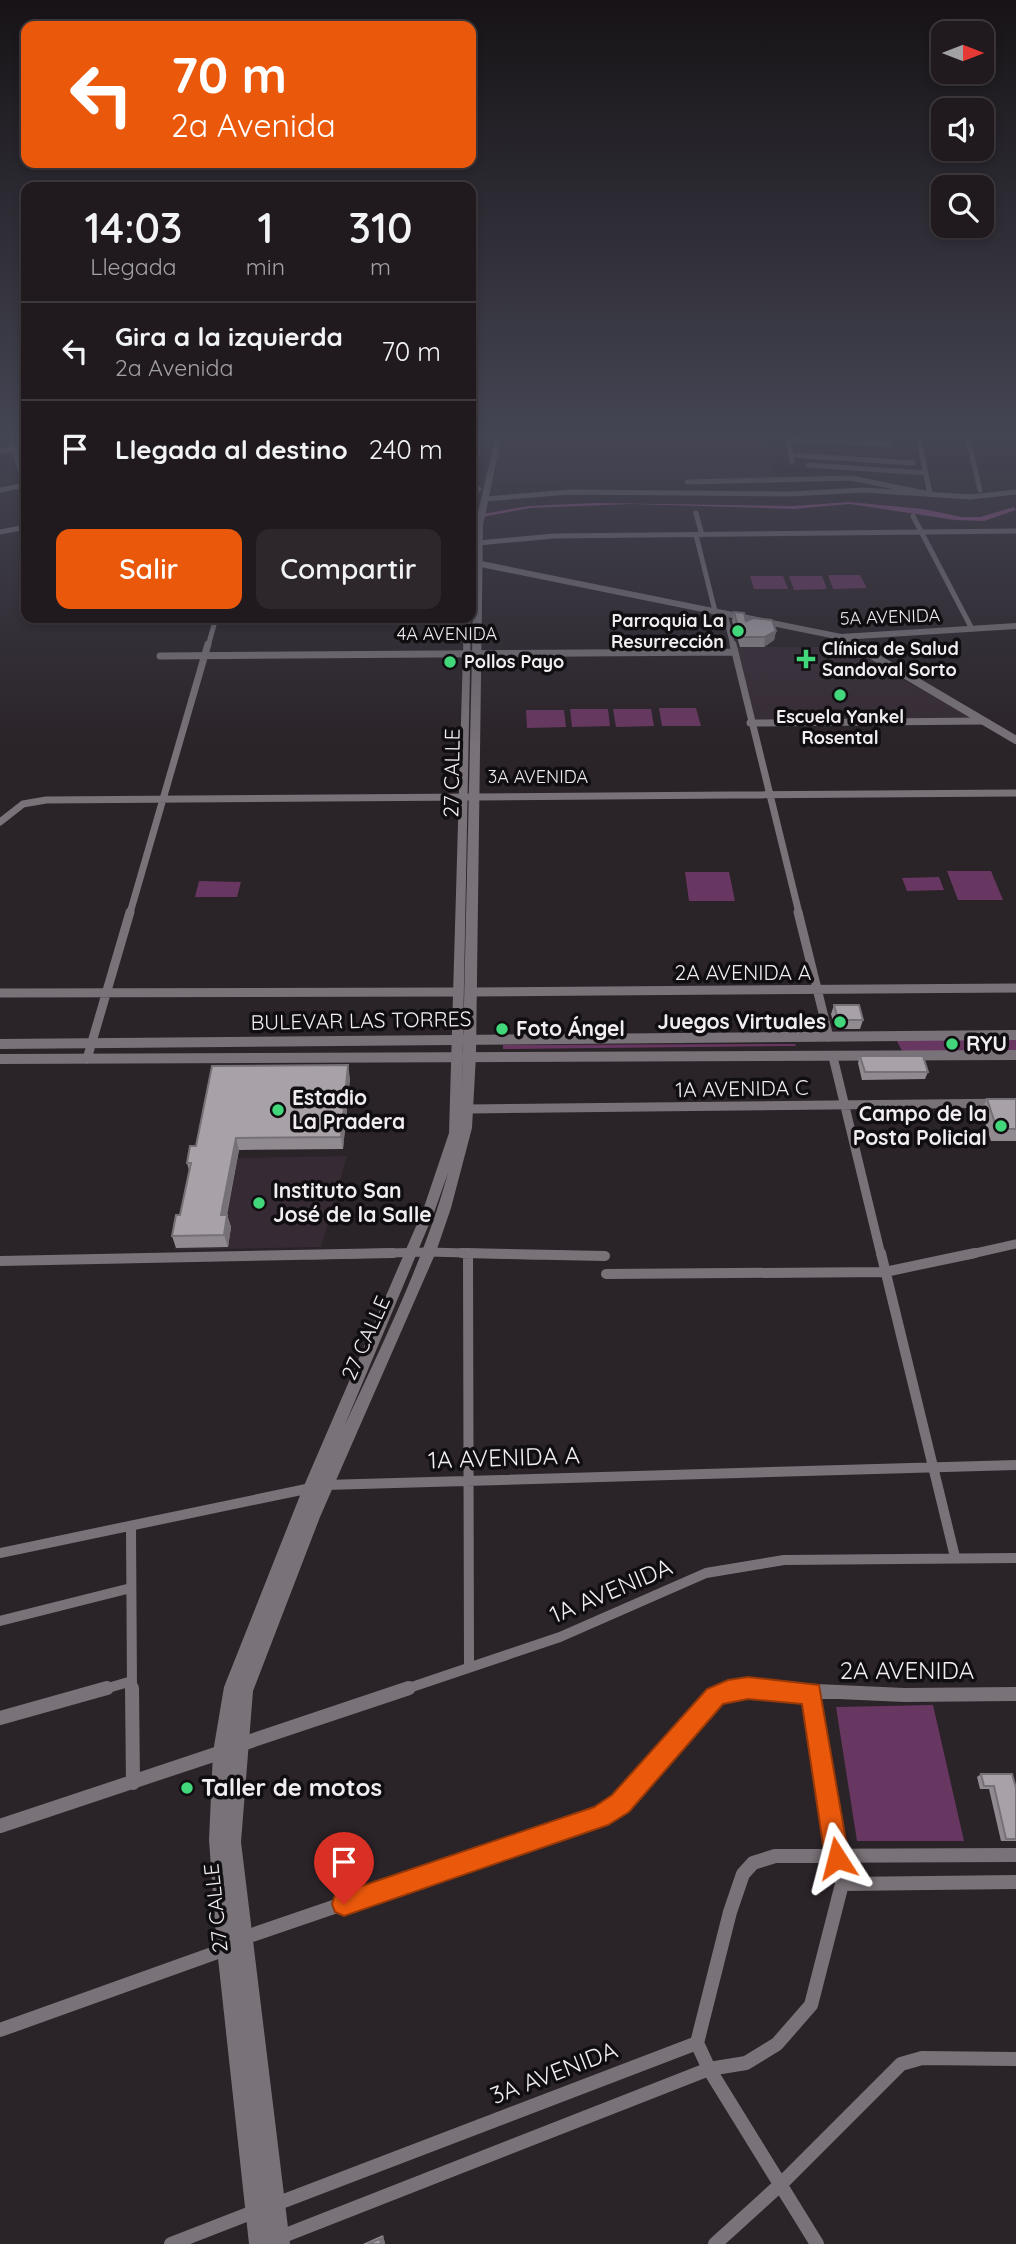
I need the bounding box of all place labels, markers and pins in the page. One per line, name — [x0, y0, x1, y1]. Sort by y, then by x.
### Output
place label: Parroquia La Resurrección — [611, 609, 724, 653]
marker: Parroquia La Resurrección — [730, 623, 746, 639]
place label: Clínica de Salud Sandoval Sorto — [822, 637, 959, 681]
marker: Clínica de Salud Sandoval Sorto — [796, 649, 816, 669]
place label: Pollos Payo — [464, 650, 564, 673]
marker: Pollos Payo — [442, 654, 458, 670]
marker: Escuela Yankel Rosental — [832, 687, 848, 703]
place label: Escuela Yankel Rosental — [776, 705, 904, 749]
place label: Juegos Virtuales — [657, 1008, 826, 1034]
marker: Juegos Virtuales — [832, 1014, 848, 1030]
place label: Foto Ángel — [516, 1015, 625, 1041]
marker: Foto Ángel — [494, 1021, 510, 1037]
place label: RYU — [966, 1030, 1007, 1056]
marker: RYU — [944, 1036, 960, 1052]
place label: Estadio La Pradera — [292, 1084, 405, 1134]
place label: Campo de la Posta Policial — [853, 1100, 987, 1150]
marker: Estadio La Pradera — [270, 1102, 286, 1118]
marker: Campo de la Posta Policial — [993, 1118, 1009, 1134]
place label: Instituto San José de la Salle — [273, 1177, 432, 1227]
marker: Instituto San José de la Salle — [251, 1195, 267, 1211]
place label: Taller de motos — [201, 1772, 382, 1802]
marker: Taller de motos — [179, 1780, 195, 1796]
pin — [314, 1832, 374, 1904]

